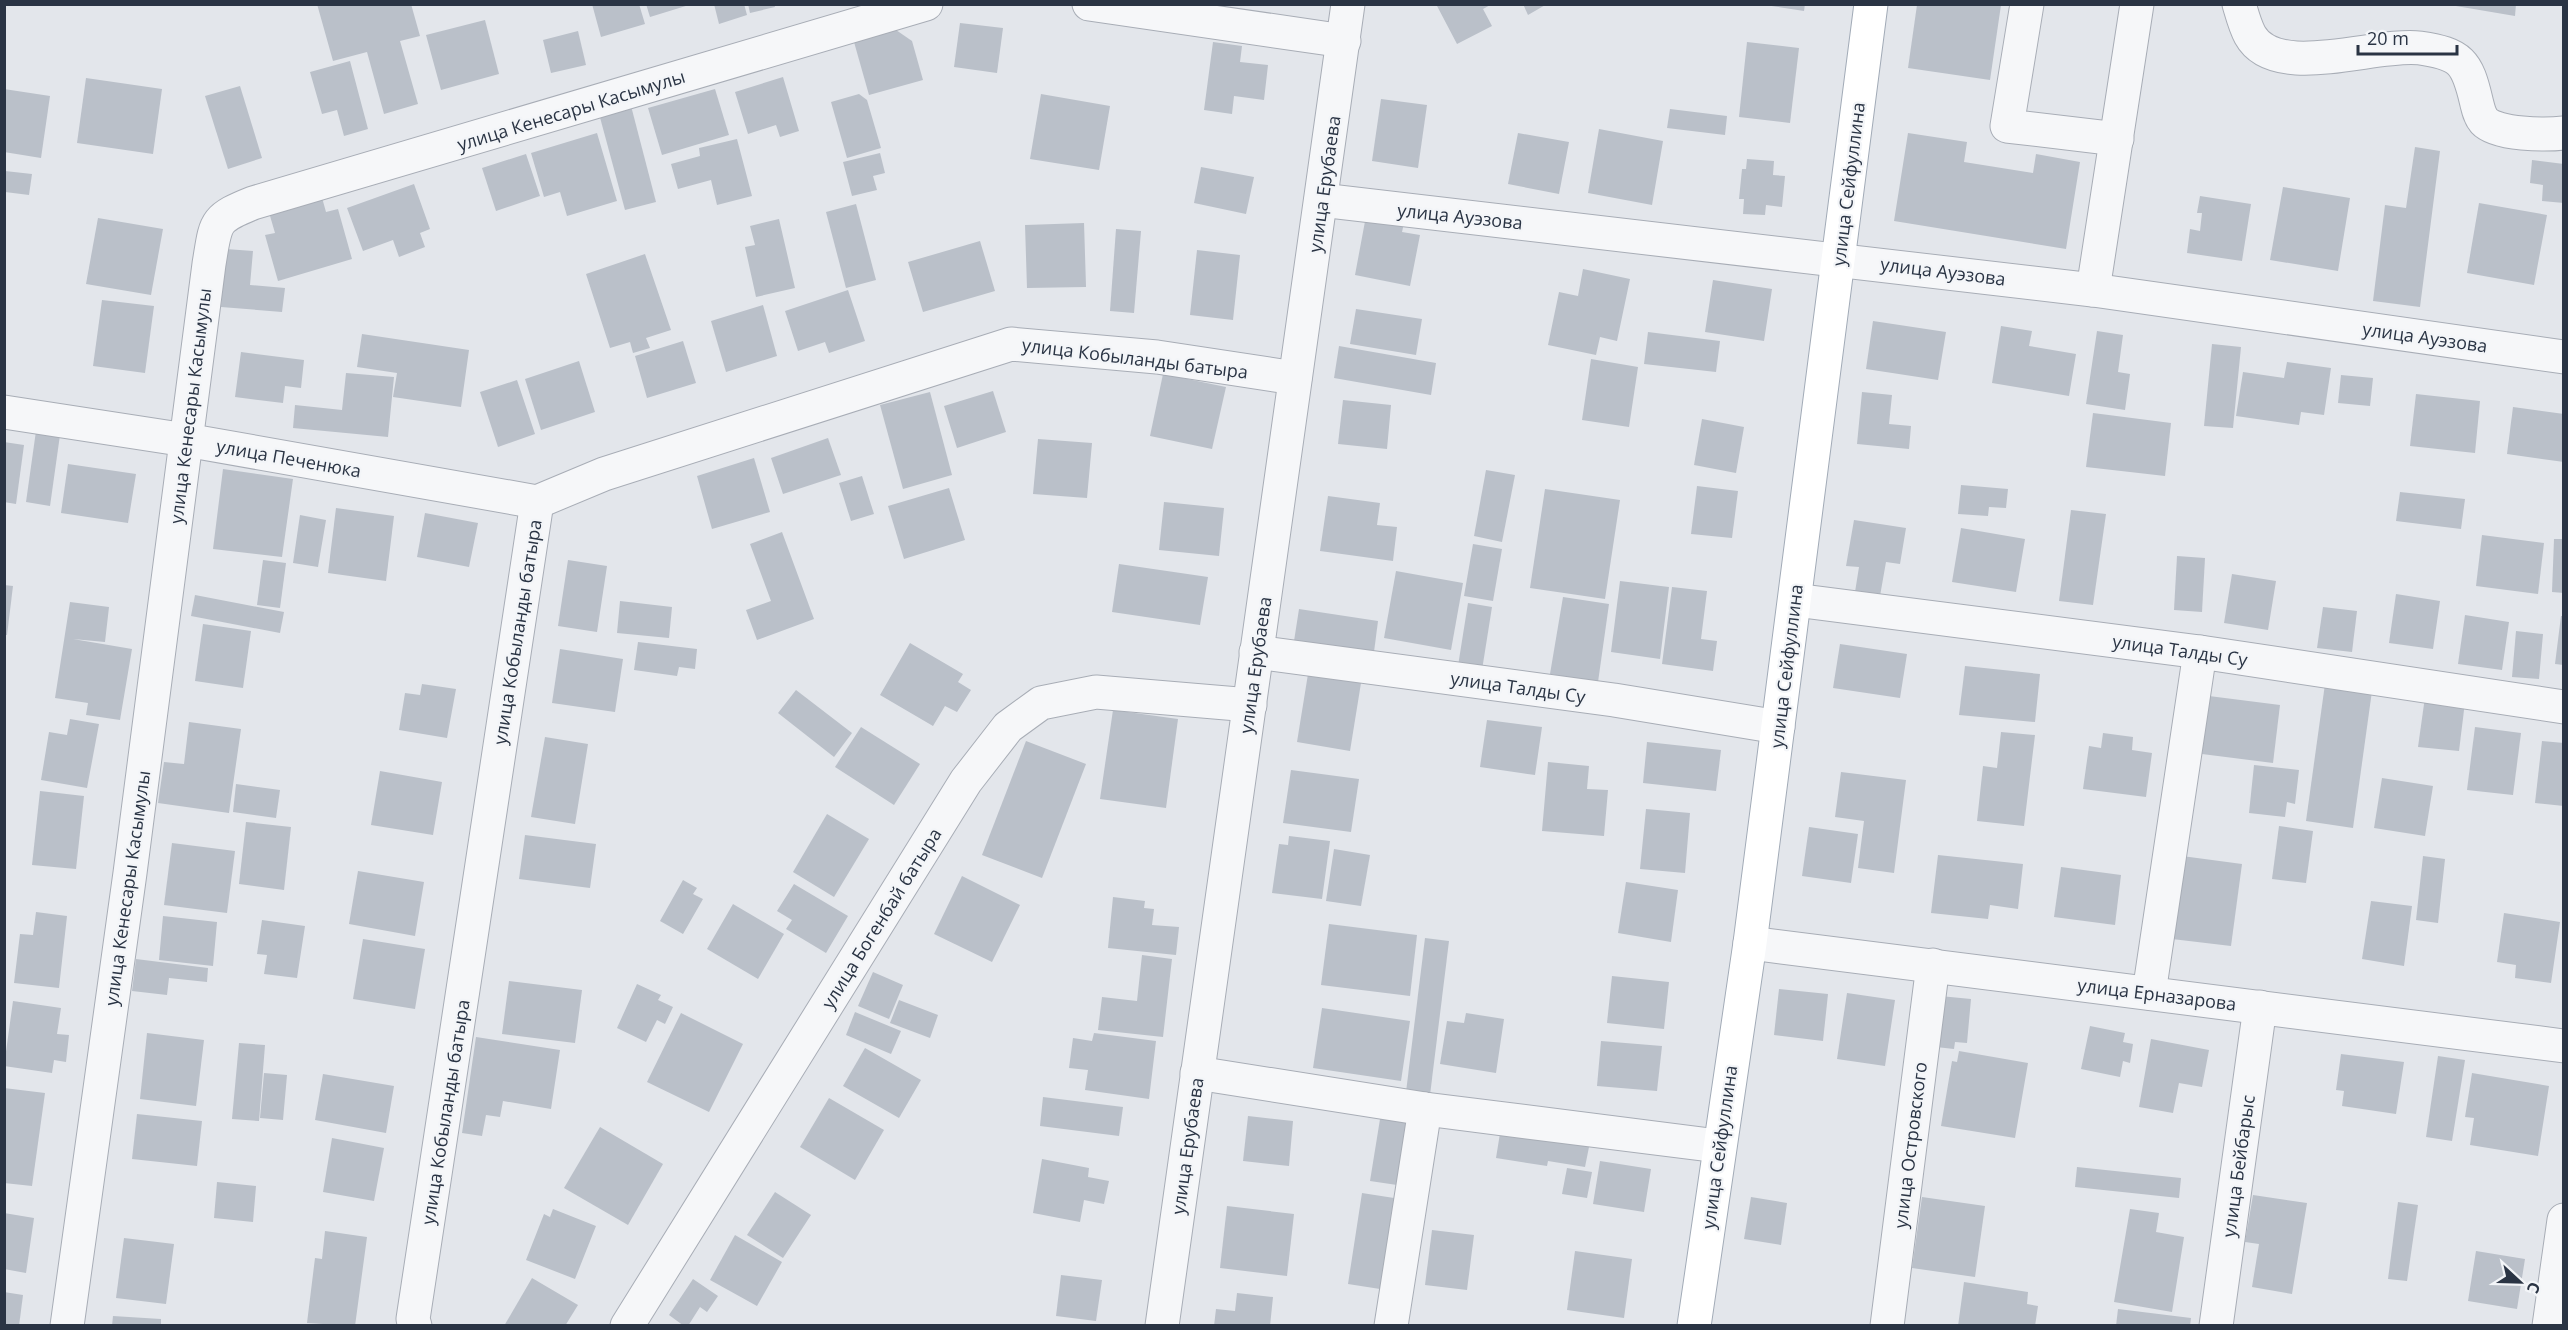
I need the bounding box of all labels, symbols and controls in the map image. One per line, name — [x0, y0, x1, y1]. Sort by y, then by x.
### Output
scale bar — [2358, 18, 2457, 56]
text: 20 m — [2367, 26, 2409, 50]
street label: улица Кенесары Касымулы — [454, 64, 688, 156]
street label: улица Сейфуллина — [1826, 101, 1870, 267]
street label: улица Ерубаева — [1303, 114, 1345, 254]
street label: улица Ауэзова — [1396, 197, 1524, 235]
street label: улица Ауэзова — [1879, 251, 2007, 291]
street label: улица Кенесары Касымулы — [164, 287, 216, 525]
street label: улица Ауэзова — [2361, 316, 2489, 358]
street label: улица Кобыланды батыра — [1021, 332, 1249, 384]
street label: улица Печенюка — [215, 433, 363, 483]
street label: улица Кобыланды батыра — [487, 518, 547, 746]
street label: улица Сейфуллина — [1764, 583, 1808, 749]
street label: улица Ерубаева — [1234, 595, 1276, 735]
street label: улица Талды Су — [2111, 629, 2250, 671]
street label: улица Талды Су — [1449, 666, 1588, 708]
street label: улица Кенесары Касымулы — [99, 769, 155, 1007]
street label: улица Богенбай батыра — [816, 823, 946, 1013]
street label: улица Ерназарова — [2076, 972, 2238, 1016]
street label: улица Кобыланды батыра — [415, 998, 475, 1226]
street label: улица Островского — [1888, 1060, 1932, 1230]
street label: улица Сейфуллина — [1696, 1064, 1742, 1230]
street label: улица Ерубаева — [1166, 1076, 1208, 1216]
street label: улица Бейбарыс — [2216, 1093, 2260, 1239]
north arrow — [2490, 1252, 2550, 1312]
text: С — [2522, 1279, 2546, 1296]

